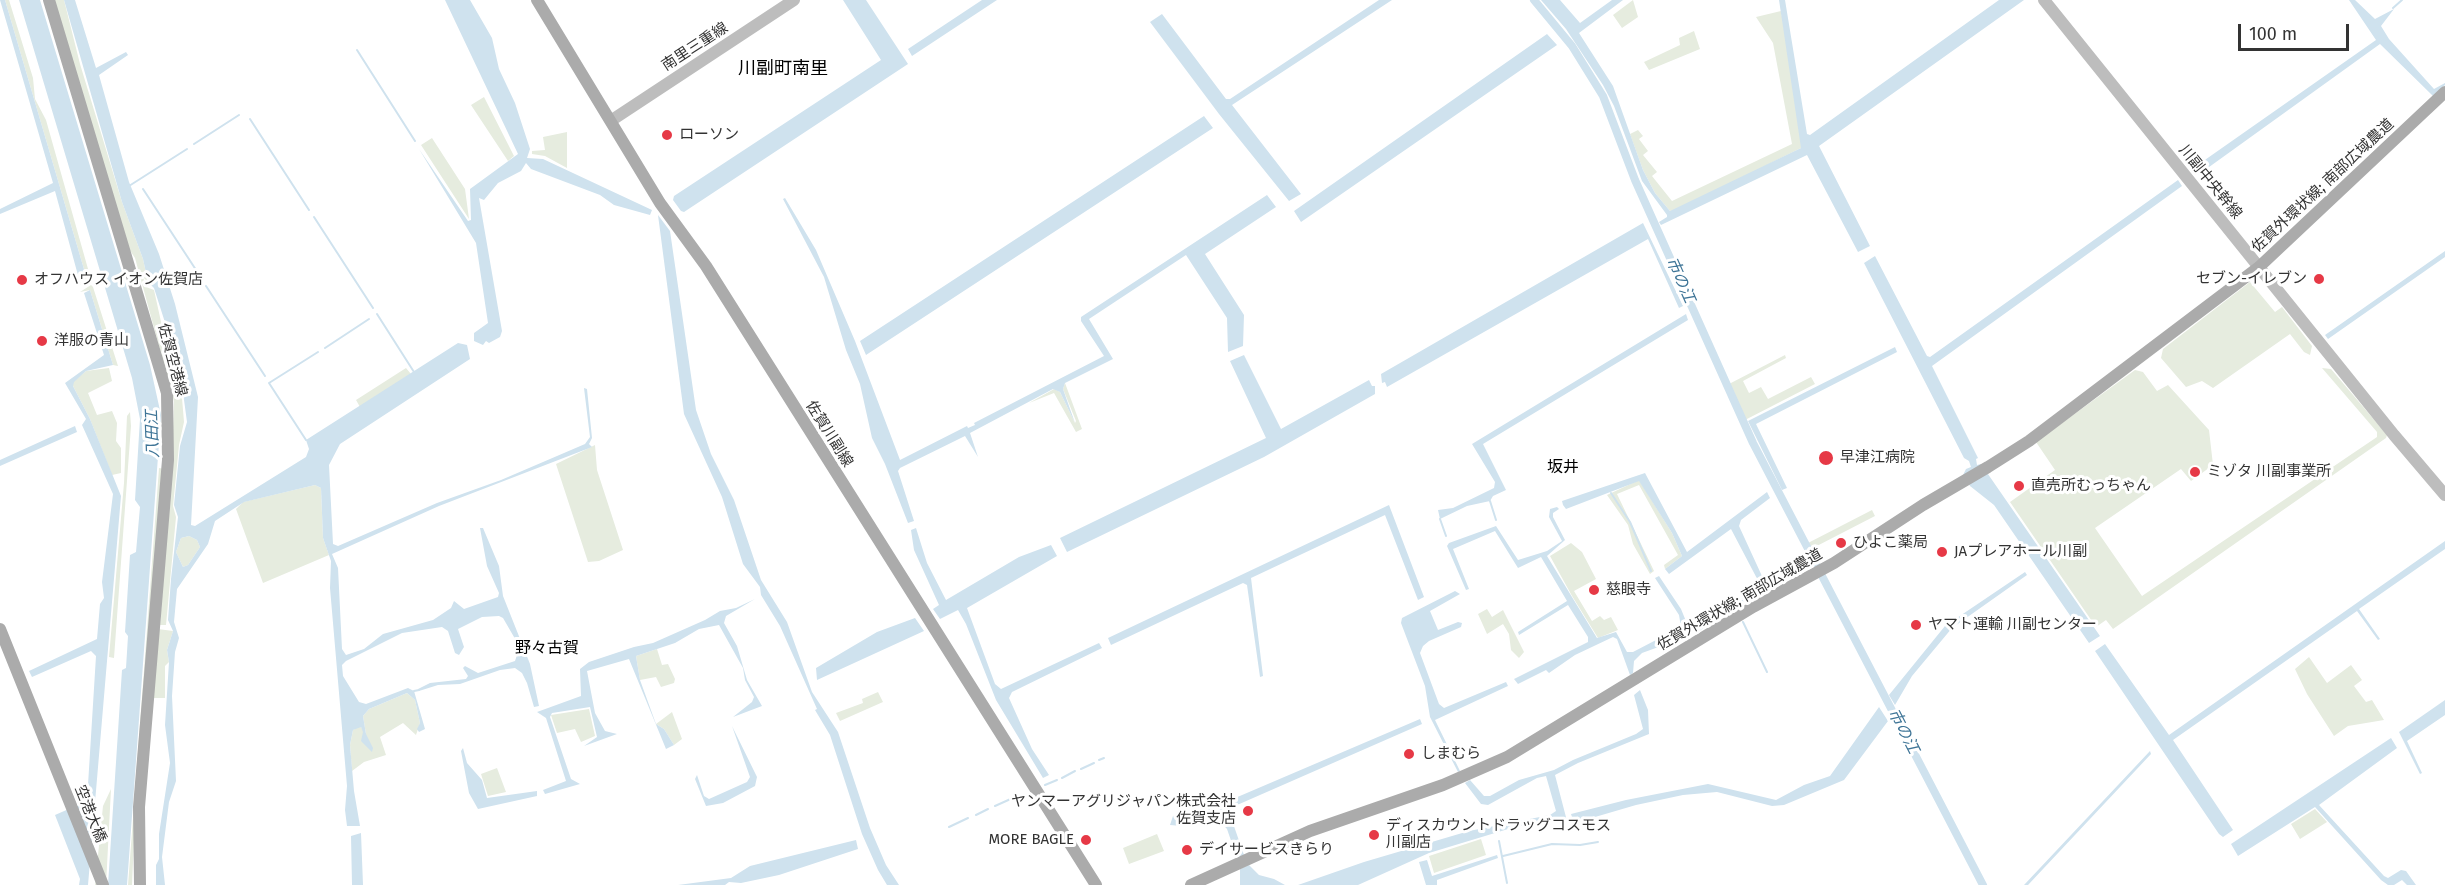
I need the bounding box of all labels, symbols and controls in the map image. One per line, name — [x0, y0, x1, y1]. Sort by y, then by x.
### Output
scale bar — [2241, 12, 2352, 50]
street label: 南里三重線 — [659, 19, 731, 75]
text: 100 m — [2249, 23, 2297, 45]
district label: 川副町南里 — [738, 58, 828, 80]
street label: 佐賀外環状線; 南部広域農道 — [2248, 115, 2398, 257]
place label: ローソン — [679, 126, 739, 144]
marker: ローソン — [660, 128, 674, 142]
street label: 川副中央幹線 — [2175, 141, 2245, 223]
water label: 市の江 — [1661, 254, 1699, 306]
place label: セブン-イレブン — [2196, 270, 2307, 288]
place label: オフハウス イオン佐賀店 — [34, 271, 203, 289]
marker: セブン-イレブン — [2312, 272, 2326, 286]
marker: オフハウス イオン佐賀店 — [15, 273, 29, 287]
street label: 佐賀空港線 — [154, 321, 190, 399]
place label: 洋服の青山 — [54, 332, 129, 350]
marker: 洋服の青山 — [35, 334, 49, 348]
street label: 佐賀川副線 — [801, 397, 857, 471]
water label: 八田江 — [143, 410, 163, 458]
marker: 早津江病院 — [1817, 449, 1835, 467]
place label: 早津江病院 — [1840, 449, 1915, 467]
district label: 坂井 — [1547, 458, 1579, 478]
place label: ミゾタ 川副事業所 — [2207, 463, 2331, 481]
marker: ミゾタ 川副事業所 — [2188, 465, 2202, 479]
place label: 直売所むっちゃん — [2031, 477, 2151, 495]
marker: 直売所むっちゃん — [2012, 479, 2026, 493]
place label: ひよこ薬局 — [1853, 534, 1928, 552]
marker: ひよこ薬局 — [1834, 536, 1848, 550]
place label: JAプレアホール川副 — [1954, 543, 2087, 561]
street label: 佐賀外環状線; 南部広域農道 — [1654, 545, 1826, 655]
marker: JAプレアホール川副 — [1935, 545, 1949, 559]
place label: 慈眼寺 — [1606, 581, 1651, 599]
marker: 慈眼寺 — [1587, 583, 1601, 597]
place label: ヤマト運輸 川副センター — [1928, 616, 2097, 634]
marker: ヤマト運輸 川副センター — [1909, 618, 1923, 632]
district label: 野々古賀 — [515, 639, 579, 659]
water label: 市の江 — [1884, 705, 1922, 757]
place label: しまむら — [1421, 745, 1481, 763]
marker: しまむら — [1402, 747, 1416, 761]
street label: 空港大橋 — [70, 783, 110, 845]
place label: ヤンマーアグリジャパン株式会社 佐賀支店 — [1011, 793, 1236, 828]
marker: ヤンマーアグリジャパン株式会社 佐賀支店 — [1241, 804, 1255, 818]
place label: ディスカウントドラッグコスモス 川副店 — [1386, 817, 1611, 852]
marker: ディスカウントドラッグコスモス 川副店 — [1367, 828, 1381, 842]
place label: MORE BAGLE — [989, 831, 1074, 849]
marker: MORE BAGLE — [1079, 833, 1093, 847]
place label: デイサービスきらり — [1199, 841, 1334, 859]
marker: デイサービスきらり — [1180, 843, 1194, 857]

